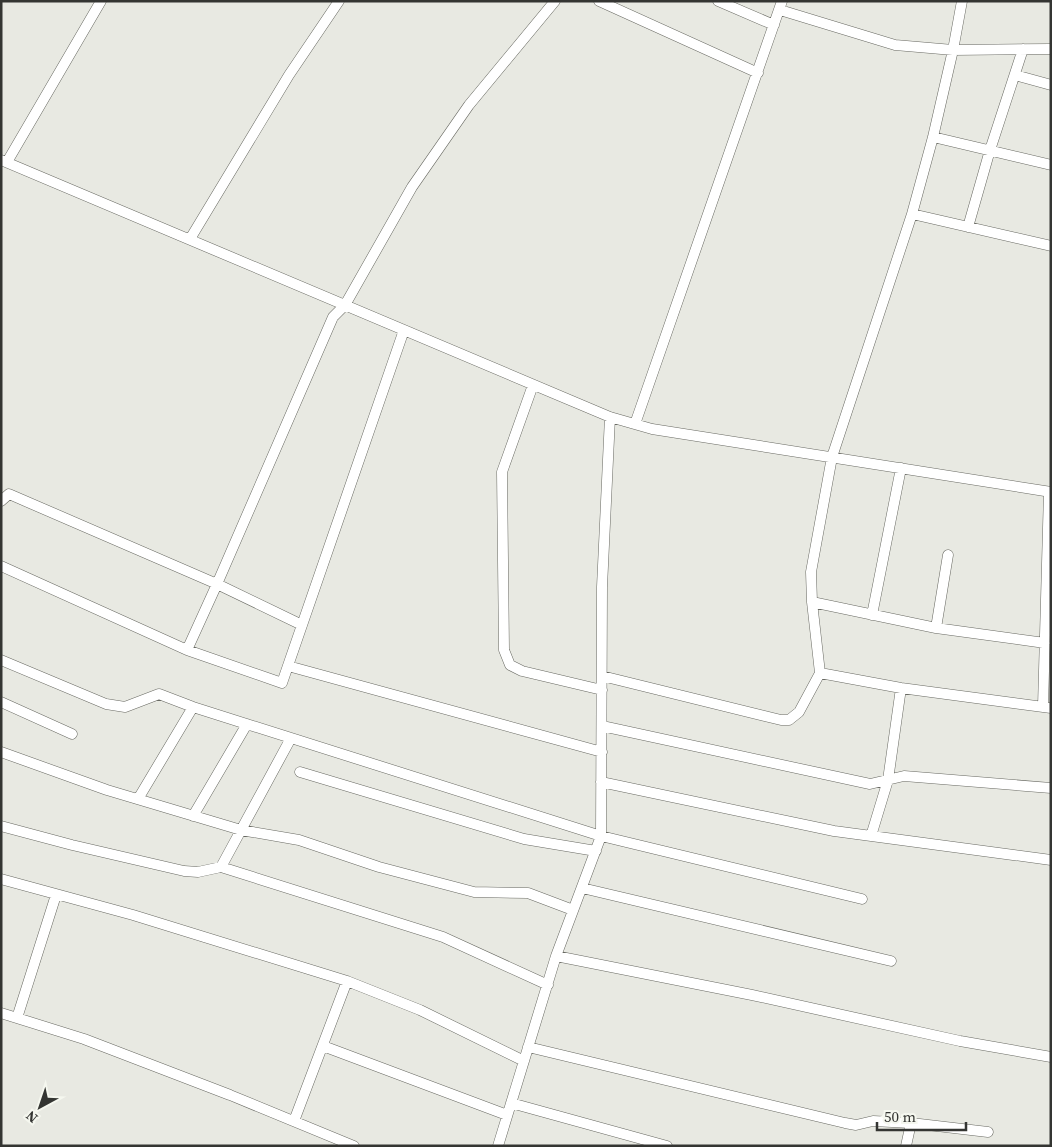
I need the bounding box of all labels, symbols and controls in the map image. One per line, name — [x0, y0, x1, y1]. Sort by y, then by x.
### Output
north arrow — [15, 1082, 65, 1132]
scale bar — [877, 1100, 966, 1132]
text: N — [21, 1106, 42, 1128]
text: 50 m — [884, 1106, 916, 1127]

